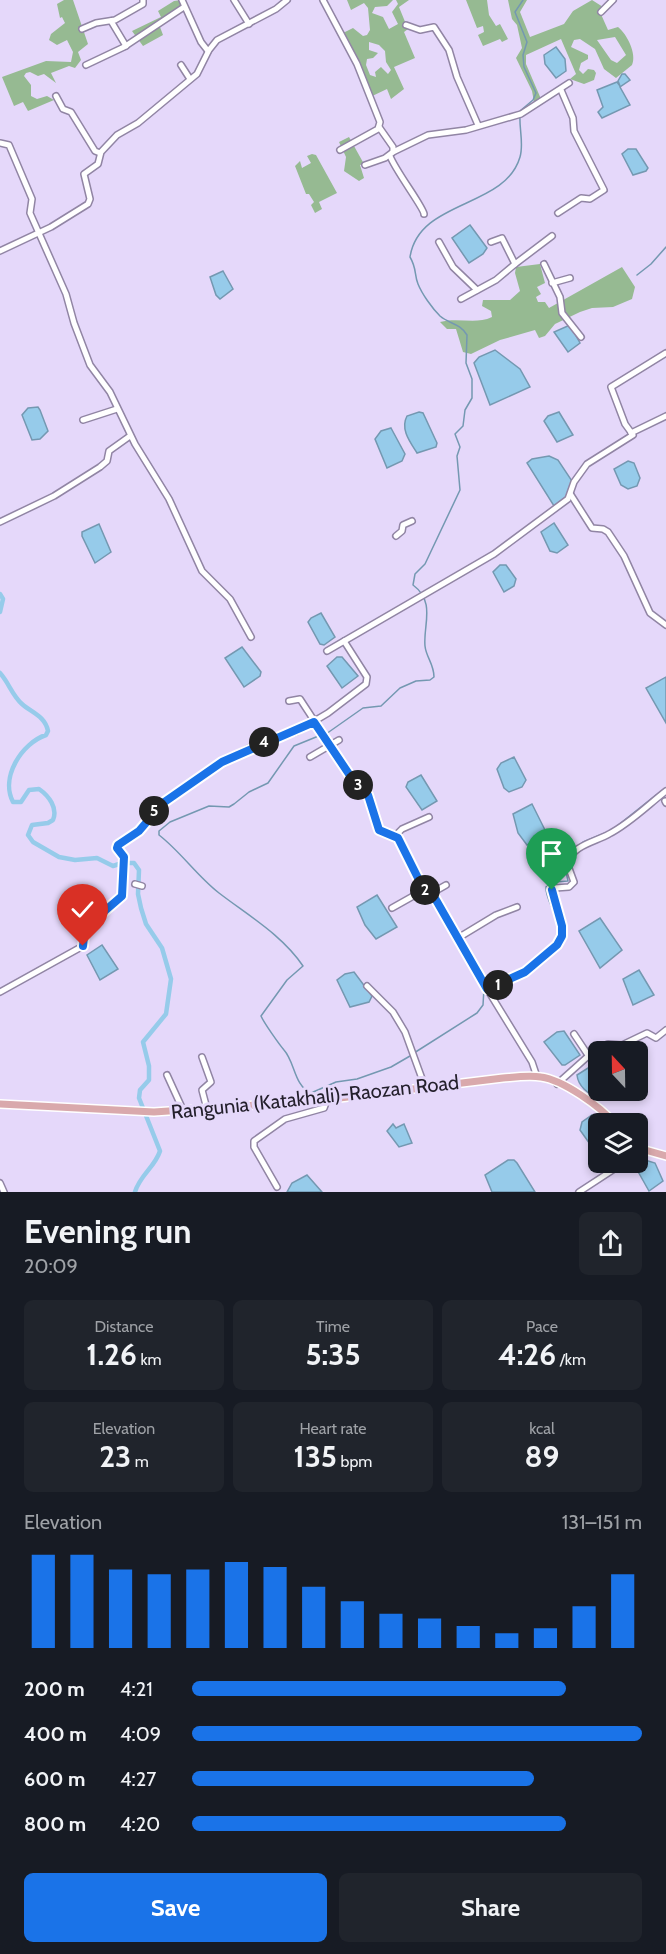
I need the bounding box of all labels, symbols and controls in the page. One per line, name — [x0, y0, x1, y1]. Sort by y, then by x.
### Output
pin: 4 — [249, 727, 279, 757]
text: 4 — [259, 732, 269, 751]
pin: 3 — [343, 770, 373, 800]
text: 3 — [354, 775, 362, 794]
pin: 5 — [139, 796, 169, 826]
text: 5 — [150, 801, 158, 820]
pin — [526, 828, 577, 890]
icon: arrive — [535, 837, 568, 870]
pin: 2 — [410, 875, 440, 905]
text: 2 — [421, 880, 429, 899]
pin — [57, 884, 108, 946]
icon: check — [66, 893, 99, 926]
pin: 1 — [483, 970, 513, 1000]
text: 1 — [495, 975, 501, 994]
north arrow — [588, 1041, 648, 1101]
map controls — [588, 1041, 648, 1173]
street label: Rangunia (Katakhali)-Raozan Road — [170, 1070, 460, 1124]
button: layers — [588, 1113, 648, 1173]
text: Evening run — [24, 1211, 191, 1251]
button: share — [579, 1212, 642, 1275]
text: 20:09 — [24, 1254, 78, 1278]
text: Distance — [95, 1317, 153, 1336]
text: Time — [316, 1317, 350, 1336]
text: Pace — [526, 1317, 558, 1336]
text: 1.26 — [86, 1336, 137, 1373]
text: 5:35 — [305, 1336, 361, 1373]
text: 4:26 — [498, 1336, 556, 1373]
text: km — [137, 1350, 162, 1369]
text: /km — [556, 1350, 586, 1369]
text: Elevation — [93, 1419, 155, 1438]
text: Heart rate — [300, 1419, 366, 1438]
text: kcal — [529, 1419, 555, 1438]
text: 23 — [99, 1438, 131, 1475]
text: 135 — [294, 1438, 337, 1475]
text: 89 — [525, 1438, 559, 1475]
text: m — [131, 1452, 149, 1471]
text: bpm — [337, 1452, 372, 1471]
text: Elevation — [24, 1510, 102, 1534]
text: 131–151 m — [562, 1510, 642, 1534]
text: 200 m — [24, 1677, 85, 1701]
text: 4:21 — [120, 1677, 153, 1701]
text: 400 m — [24, 1722, 87, 1746]
text: 4:09 — [120, 1722, 161, 1746]
text: 600 m — [24, 1767, 85, 1791]
text: 4:27 — [120, 1767, 156, 1791]
text: 800 m — [24, 1812, 86, 1836]
text: 4:20 — [120, 1812, 160, 1836]
button: Save — [24, 1873, 327, 1942]
button: Share — [339, 1873, 642, 1942]

